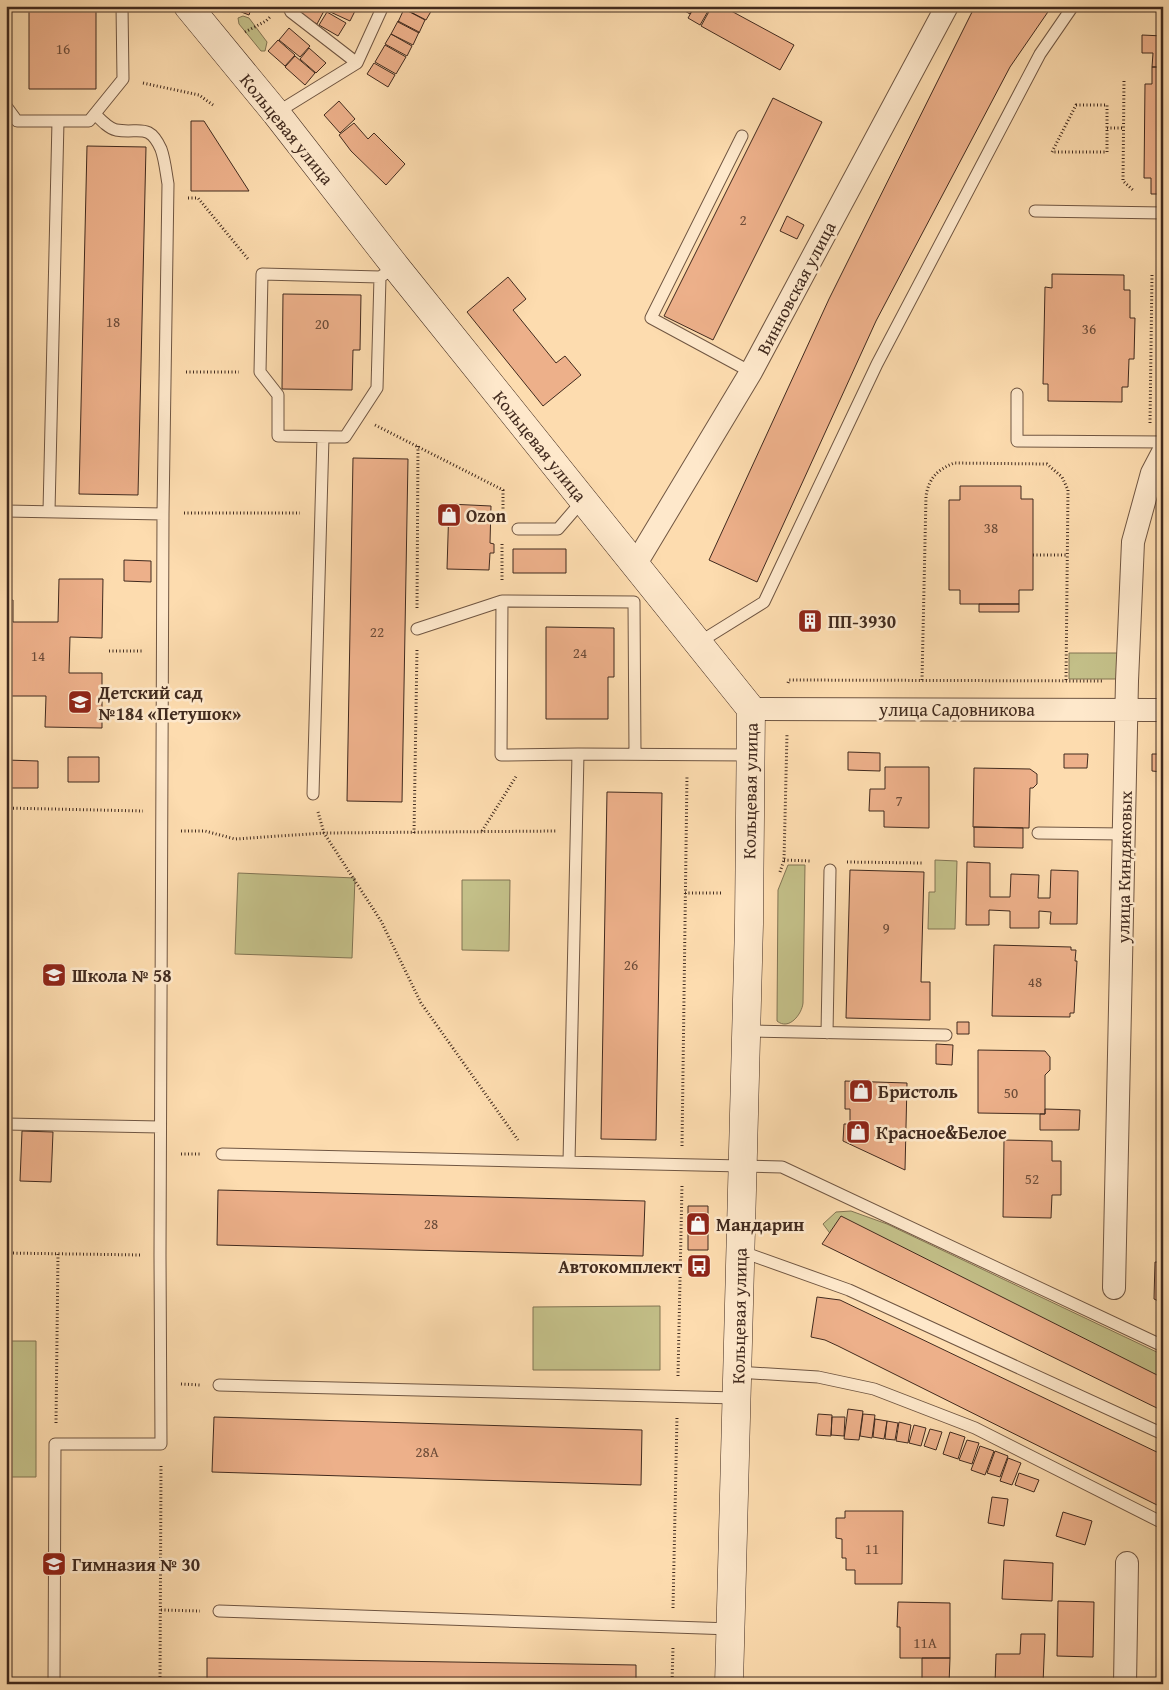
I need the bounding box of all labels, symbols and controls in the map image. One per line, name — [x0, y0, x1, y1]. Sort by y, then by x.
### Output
house number: 16 — [56, 38, 70, 59]
street label: Кольцевая улица — [234, 68, 341, 191]
house number: 2 — [739, 209, 747, 230]
street label: Винновская улица — [749, 216, 843, 359]
house number: 18 — [106, 311, 120, 332]
house number: 20 — [315, 313, 329, 334]
house number: 36 — [1082, 318, 1096, 339]
street label: Кольцевая улица — [487, 385, 594, 508]
shop icon: Ozon — [436, 502, 462, 528]
place label: Ozon — [466, 502, 506, 529]
house number: 38 — [984, 517, 998, 538]
building icon: ПП-3930 — [797, 608, 823, 634]
place label: ПП-3930 — [828, 608, 896, 635]
house number: 22 — [370, 621, 384, 642]
house number: 24 — [573, 642, 587, 663]
house number: 14 — [31, 645, 45, 666]
place label: Детский сад №184 «Петушок» — [97, 679, 241, 727]
school or university icon: Детский сад №184 «Петушок» — [67, 689, 93, 715]
street label: улица Садовникова — [878, 696, 1035, 723]
street label: Кольцевая улица — [735, 722, 765, 859]
house number: 7 — [895, 790, 903, 811]
street label: улица Киндяковых — [1109, 790, 1139, 945]
house number: 9 — [882, 917, 890, 938]
house number: 26 — [624, 954, 638, 975]
school or university icon: Школа № 58 — [41, 962, 67, 988]
place label: Школа № 58 — [72, 962, 172, 989]
house number: 48 — [1028, 971, 1042, 992]
shop icon: Бристоль — [848, 1078, 874, 1104]
place label: Бристоль — [878, 1078, 958, 1105]
house number: 50 — [1004, 1082, 1018, 1103]
shop icon: Красное&Белое — [845, 1119, 871, 1145]
place label: Красное&Белое — [876, 1119, 1007, 1146]
house number: 52 — [1025, 1168, 1039, 1189]
shop icon: Мандарин — [685, 1211, 711, 1237]
place label: Мандарин — [716, 1211, 804, 1238]
house number: 28 — [424, 1213, 438, 1234]
street label: Кольцевая улица — [724, 1247, 754, 1384]
place label: Автокомплект — [558, 1253, 682, 1280]
bus stop icon: Автокомплект — [686, 1253, 712, 1279]
house number: 28А — [415, 1441, 439, 1462]
house number: 11 — [865, 1538, 879, 1559]
school or university icon: Гимназия № 30 — [41, 1551, 67, 1577]
place label: Гимназия № 30 — [72, 1551, 200, 1578]
house number: 11А — [913, 1632, 937, 1653]

